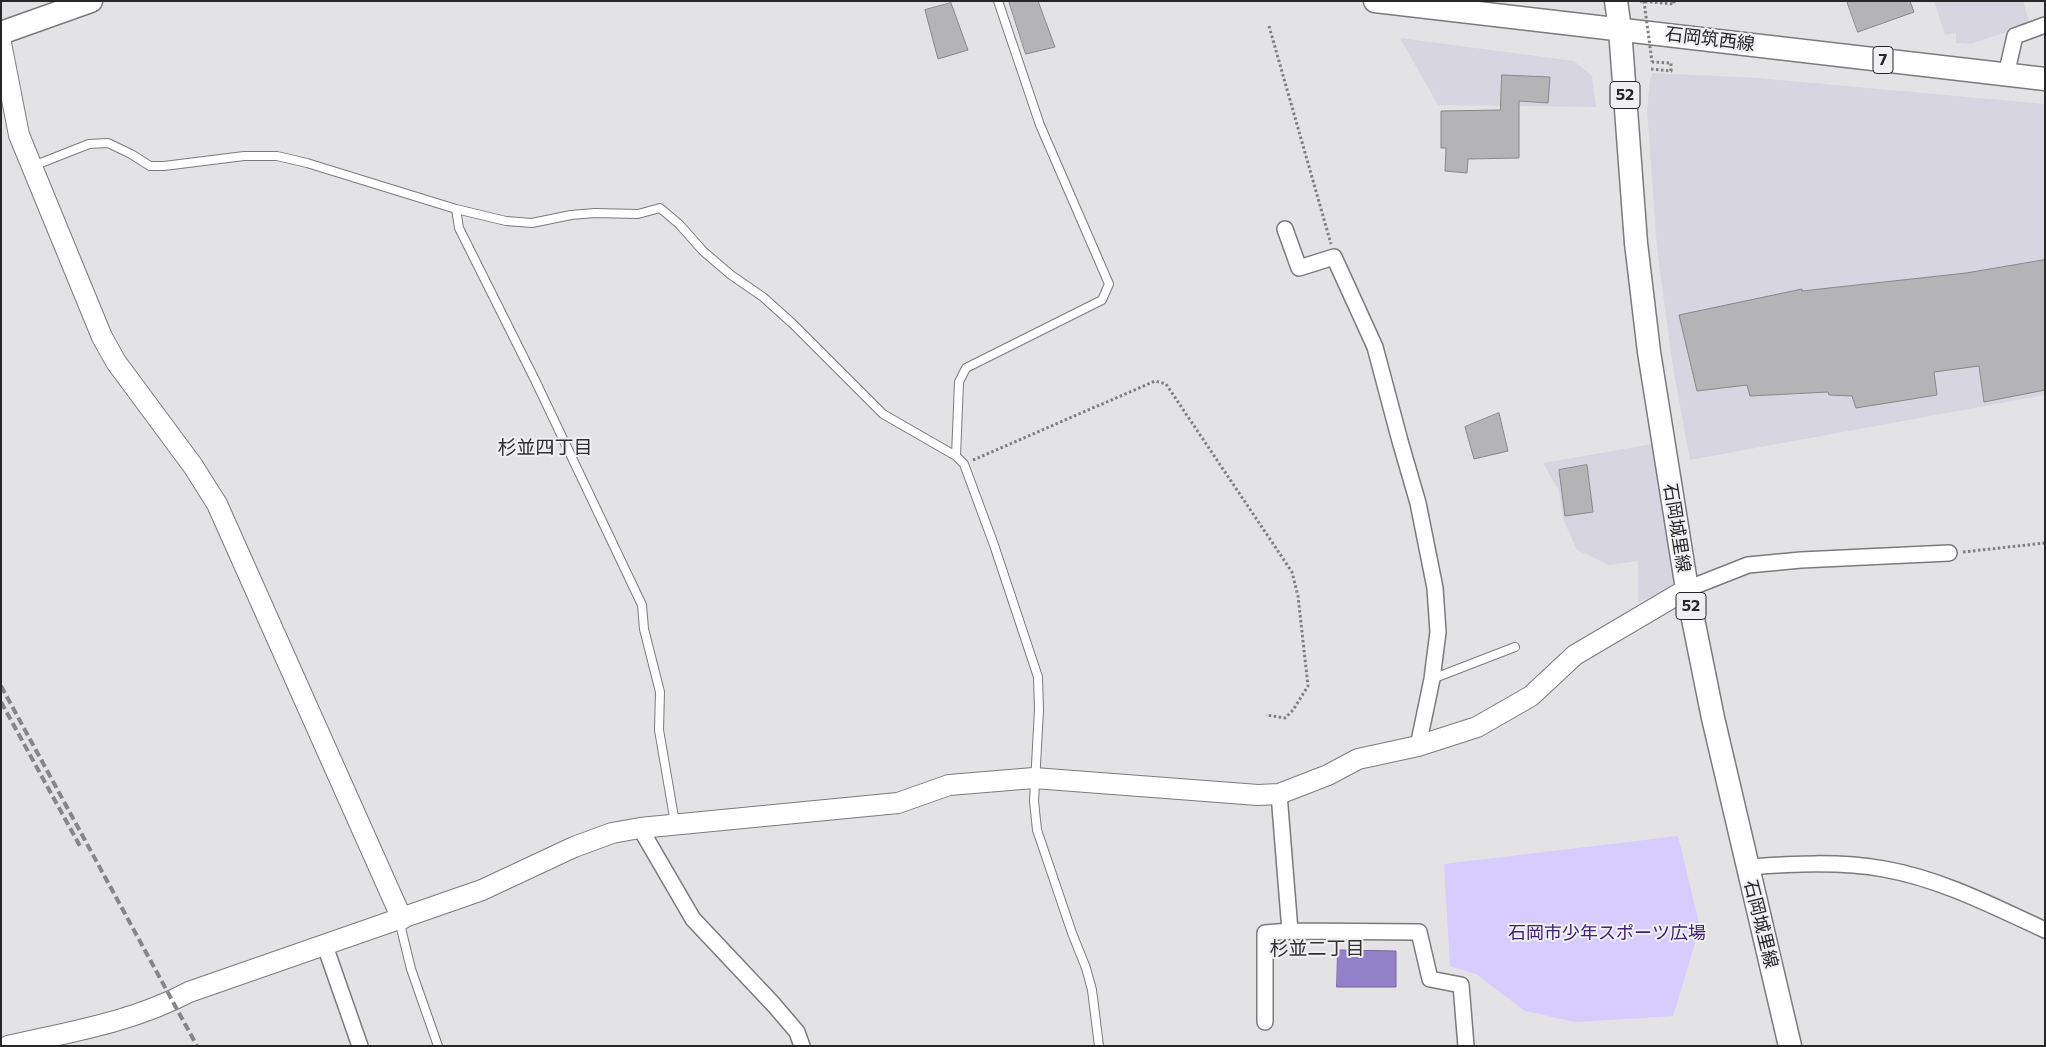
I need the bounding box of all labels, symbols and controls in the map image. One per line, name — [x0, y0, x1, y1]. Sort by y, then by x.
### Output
street label: 石岡筑西線 — [1664, 23, 1756, 55]
road number: 7 — [1873, 46, 1893, 74]
road number: 52 — [1610, 82, 1640, 108]
district label: 杉並四丁目 — [498, 437, 592, 459]
street label: 石岡城里線 — [1659, 482, 1695, 574]
road number: 52 — [1676, 592, 1706, 620]
street label: 石岡城里線 — [1740, 878, 1782, 970]
park label: 石岡市少年スポーツ広場 — [1508, 922, 1706, 944]
district label: 杉並二丁目 — [1270, 938, 1364, 960]

